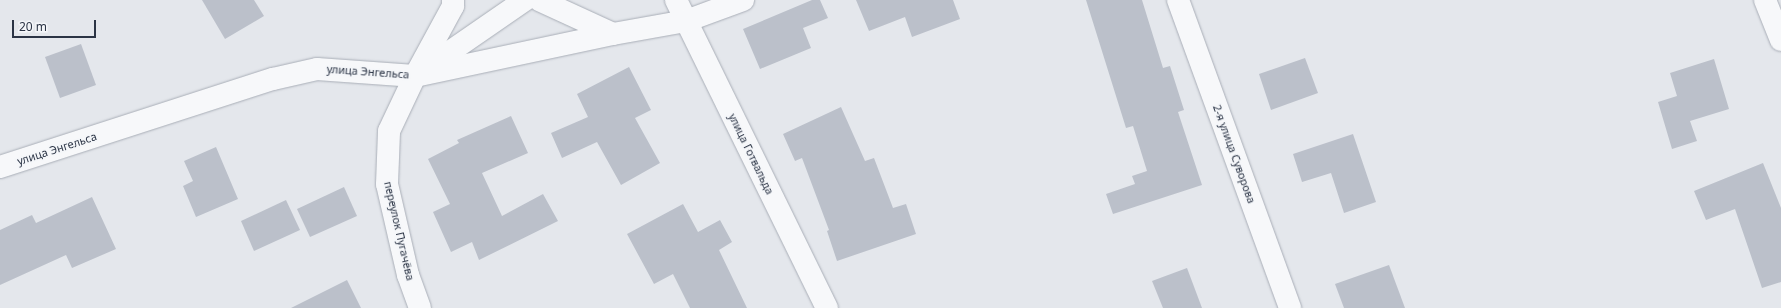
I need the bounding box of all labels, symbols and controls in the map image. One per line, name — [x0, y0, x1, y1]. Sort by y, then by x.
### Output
scale bar — [14, 12, 98, 38]
text: 20 m — [19, 18, 47, 35]
street label: улица Энгельса — [326, 63, 410, 81]
street label: 2-я улица Суворова — [1210, 103, 1258, 205]
street label: улица Готвальда — [726, 111, 776, 197]
street label: улица Энгельса — [16, 130, 98, 168]
street label: переулок Пугачёва — [381, 180, 417, 282]

